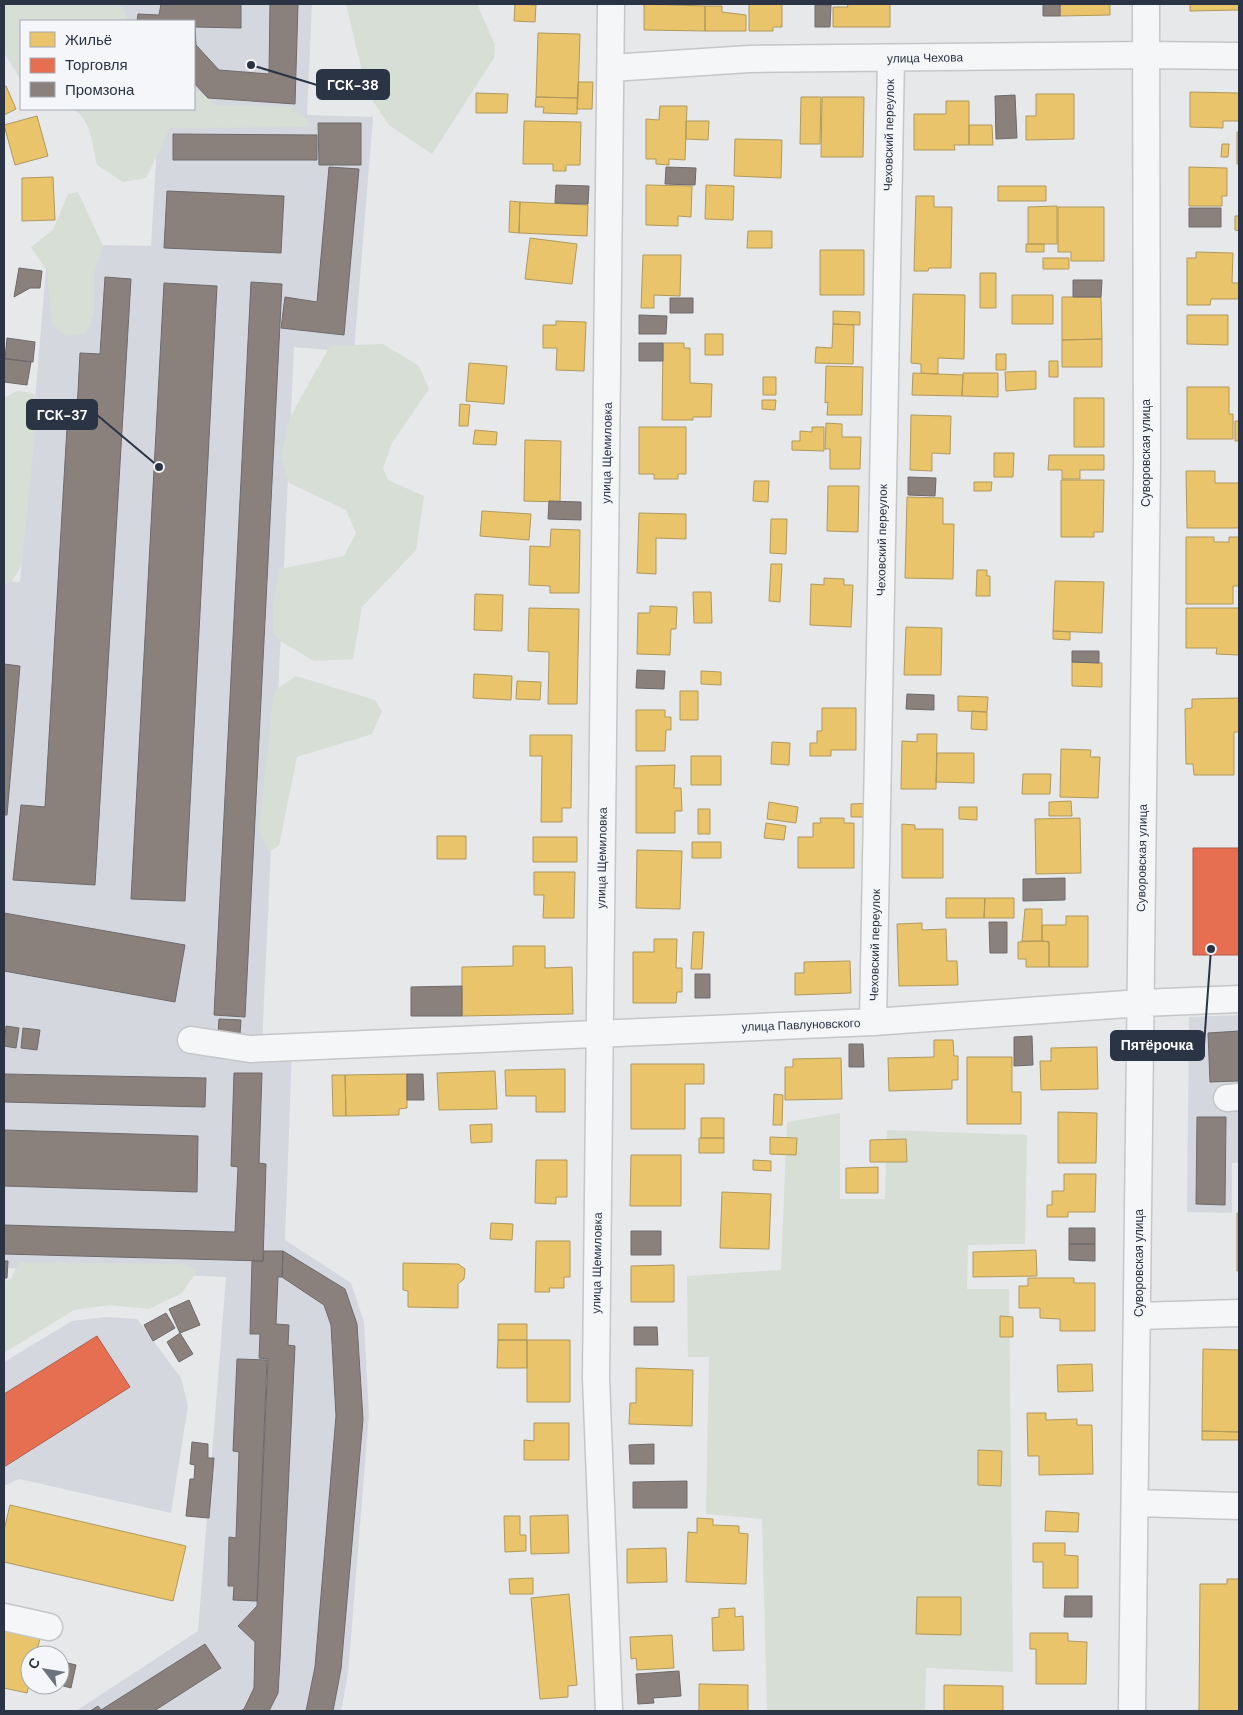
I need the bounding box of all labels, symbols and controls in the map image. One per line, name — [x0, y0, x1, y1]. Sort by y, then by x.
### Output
legend — [20, 20, 195, 110]
text: Жильё — [65, 30, 112, 50]
street label: улица Чехова — [887, 49, 963, 67]
text: Торговля — [65, 55, 128, 75]
callout: ГСК-38 — [317, 70, 389, 99]
text: ГСК-38 — [327, 76, 379, 94]
street label: Чеховский переулок — [880, 78, 898, 191]
text: Промзона — [65, 80, 135, 100]
street label: Суворовская улица — [1138, 399, 1154, 507]
callout: ГСК-37 — [27, 400, 97, 429]
street label: улица Щемиловка — [598, 402, 616, 504]
text: ГСК-37 — [37, 406, 88, 424]
street label: Чеховский переулок — [873, 483, 891, 596]
street label: Суворовская улица — [1133, 804, 1151, 912]
street label: улица Щемиловка — [593, 807, 611, 909]
street label: Чеховский переулок — [866, 888, 884, 1001]
street label: улица Павлуновского — [741, 1015, 861, 1035]
callout: Пятёрочка — [1111, 1031, 1204, 1060]
text: Пятёрочка — [1121, 1036, 1193, 1054]
street label: Суворовская улица — [1131, 1209, 1147, 1317]
street label: улица Щемиловка — [588, 1212, 606, 1314]
north arrow — [20, 1645, 70, 1695]
text: С — [24, 1654, 44, 1672]

